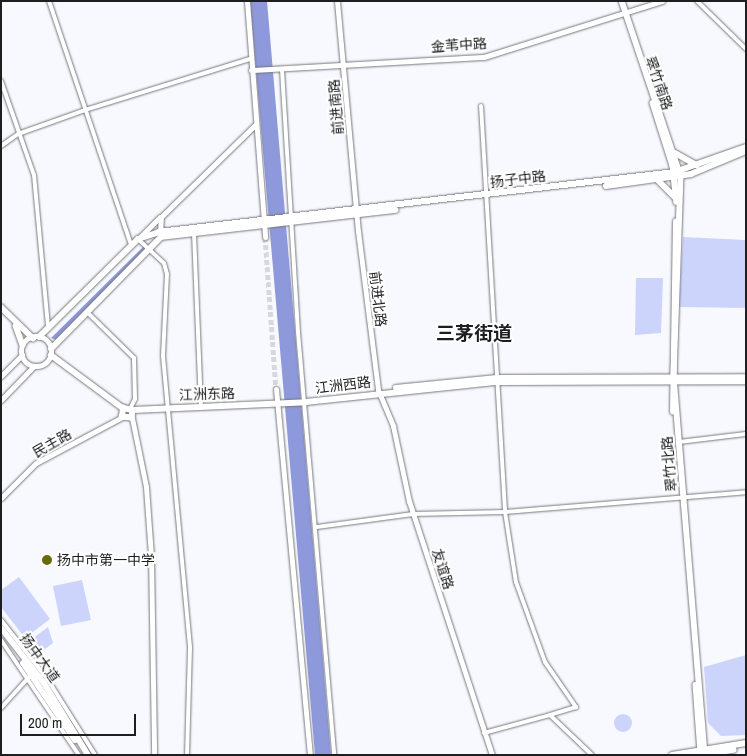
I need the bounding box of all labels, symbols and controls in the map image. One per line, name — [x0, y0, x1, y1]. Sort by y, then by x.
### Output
street label: 金苇中路 — [430, 35, 488, 55]
street label: 翠竹南路 — [642, 54, 676, 112]
street label: 前进南路 — [325, 78, 347, 136]
street label: 扬子中路 — [489, 167, 547, 191]
street label: 前进北路 — [366, 270, 390, 328]
district label: 三茅街道 — [436, 323, 512, 345]
street label: 江洲西路 — [314, 373, 372, 397]
street label: 江洲东路 — [179, 385, 235, 403]
street label: 民主路 — [30, 425, 74, 461]
street label: 翠竹北路 — [658, 435, 680, 493]
street label: 友谊路 — [429, 546, 457, 592]
place label: 扬中市第一中学 — [57, 552, 155, 568]
marker: 扬中市第一中学 — [41, 554, 53, 566]
street label: 扬中大道 — [17, 630, 63, 686]
scale bar — [22, 704, 139, 736]
text: 200 m — [28, 712, 62, 733]

